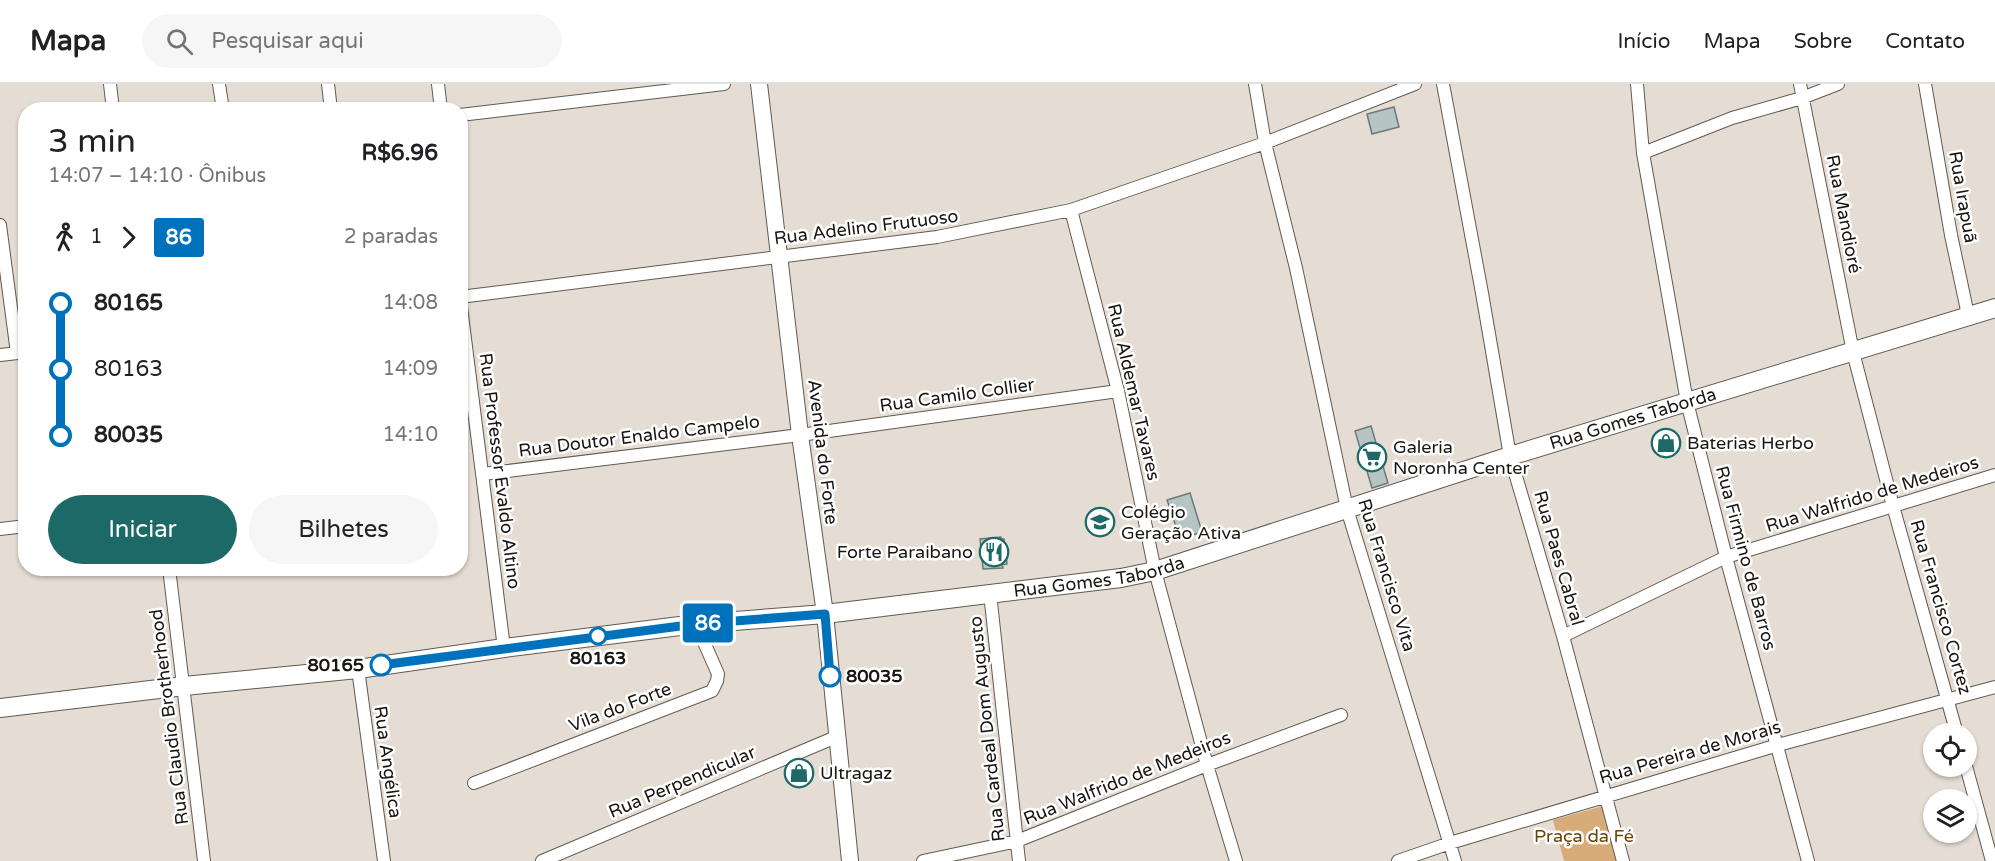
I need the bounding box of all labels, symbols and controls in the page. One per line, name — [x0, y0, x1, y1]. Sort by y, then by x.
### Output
search box — [142, 14, 562, 68]
text: Mapa — [30, 24, 106, 58]
icon: search — [163, 25, 196, 58]
text: Pesquisar aqui — [211, 28, 364, 54]
text: Início — [1618, 29, 1670, 54]
text: Mapa — [1703, 29, 1761, 54]
text: Sobre — [1794, 29, 1852, 54]
text: Contato — [1885, 29, 1965, 54]
text: 3 min — [48, 122, 136, 161]
text: R$6.96 — [362, 140, 438, 166]
street label: Rua Irapuã — [1944, 149, 1982, 245]
street label: Rua Mandioré — [1822, 153, 1866, 275]
text: 14:07 – 14:10 · Ônibus — [48, 164, 266, 188]
street label: Rua Adelino Frutuoso — [773, 205, 959, 249]
icon: walk — [48, 221, 81, 254]
icon: forward — [112, 221, 145, 254]
text: 1 — [90, 225, 103, 249]
text: 86 — [166, 225, 192, 250]
text: 2 paradas — [344, 225, 438, 249]
text: 80165 — [94, 290, 163, 316]
text: 14:08 — [383, 291, 438, 315]
street label: Rua Aldemar Tavares — [1103, 302, 1165, 482]
street label: Rua Professor Evaldo Altino — [475, 352, 525, 590]
text: 80163 — [94, 356, 163, 382]
text: 14:09 — [383, 357, 438, 381]
street label: Rua Camilo Collier — [878, 373, 1036, 417]
street label: Avenida do Forte — [803, 378, 843, 526]
street label: Rua Gomes Taborda — [1547, 383, 1719, 454]
street label: Rua Doutor Enaldo Campelo — [517, 410, 761, 462]
text: 80035 — [94, 422, 163, 448]
text: 14:10 — [383, 423, 438, 447]
shop icon: Baterias Herbo — [1650, 427, 1682, 459]
place label: Baterias Herbo — [1687, 432, 1814, 454]
place label: Galeria Noronha Center — [1393, 436, 1530, 479]
supermarket icon: Galeria Noronha Center — [1356, 441, 1388, 473]
street label: Rua Walfrido de Medeiros — [1763, 451, 1981, 537]
street label: Rua Firmino de Barros — [1711, 463, 1781, 653]
street label: Rua Paes Cabral — [1529, 488, 1589, 628]
button: Iniciar — [48, 495, 237, 564]
button: Bilhetes — [249, 495, 438, 564]
street label: Rua Francisco Vita — [1353, 496, 1421, 654]
place label: Colégio Geração Ativa — [1121, 501, 1241, 544]
school or university icon: Colégio Geração Ativa — [1084, 506, 1116, 538]
street label: Rua Francisco Cortez — [1906, 517, 1977, 697]
restaurant icon: Forte Paraibano — [978, 536, 1010, 568]
place label: Forte Paraibano — [837, 541, 973, 563]
street label: Rua Gomes Taborda — [1012, 551, 1187, 602]
line badge: 86 — [681, 604, 735, 642]
street label: Rua Claudio Brotherhood — [145, 608, 193, 826]
text: 86 — [695, 611, 721, 636]
street label: Rua Cardeal Dom Augusto — [964, 615, 1010, 843]
marker: 80163 — [589, 627, 607, 645]
place label: 80163 — [570, 647, 626, 669]
place label: 80165 — [307, 654, 364, 676]
marker: 80165 — [370, 654, 392, 676]
marker: 80035 — [819, 665, 841, 687]
place label: 80035 — [846, 665, 903, 687]
street label: Vila do Forte — [566, 677, 674, 737]
street label: Rua Angélica — [369, 704, 407, 820]
street label: Rua Pereira de Morais — [1597, 716, 1783, 788]
map controls — [1923, 723, 1977, 843]
button: locate — [1923, 723, 1977, 777]
street label: Rua Walfrido de Medeiros — [1020, 726, 1234, 830]
street label: Rua Perpendicular — [605, 741, 759, 823]
shop icon: Ultragaz — [783, 757, 815, 789]
place label: Ultragaz — [820, 762, 892, 784]
button: layers — [1923, 789, 1977, 843]
park label: Praça da Fé — [1534, 825, 1634, 847]

